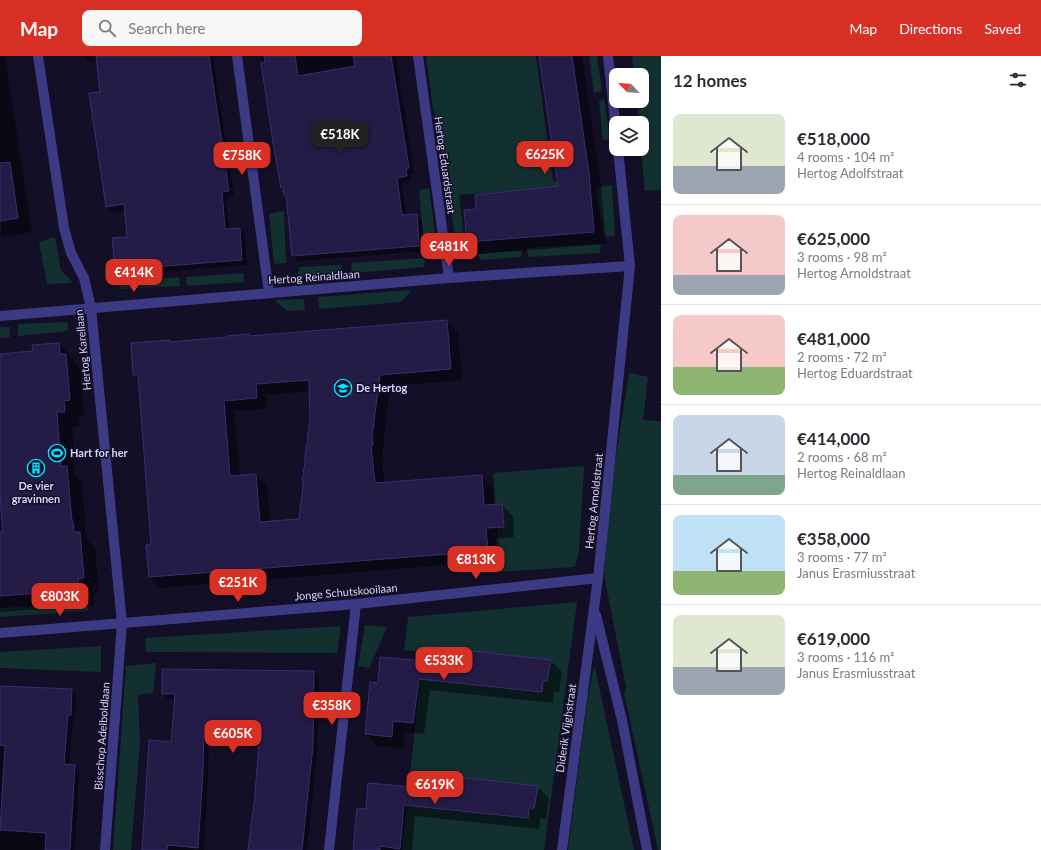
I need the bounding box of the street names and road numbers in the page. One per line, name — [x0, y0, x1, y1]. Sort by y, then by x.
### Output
street label: Hertog Eduardstraat — [432, 116, 459, 214]
street label: Hertog Reinaldlaan — [268, 267, 360, 286]
street label: Hertog Karellaan — [72, 309, 93, 391]
street label: Hertog Arnoldstraat — [582, 452, 605, 550]
street label: Jonge Schutskooilaan — [294, 581, 398, 602]
street label: Bisschop Adelboldlaan — [91, 682, 112, 790]
street label: Diderik Vijghstraat — [553, 683, 578, 773]

